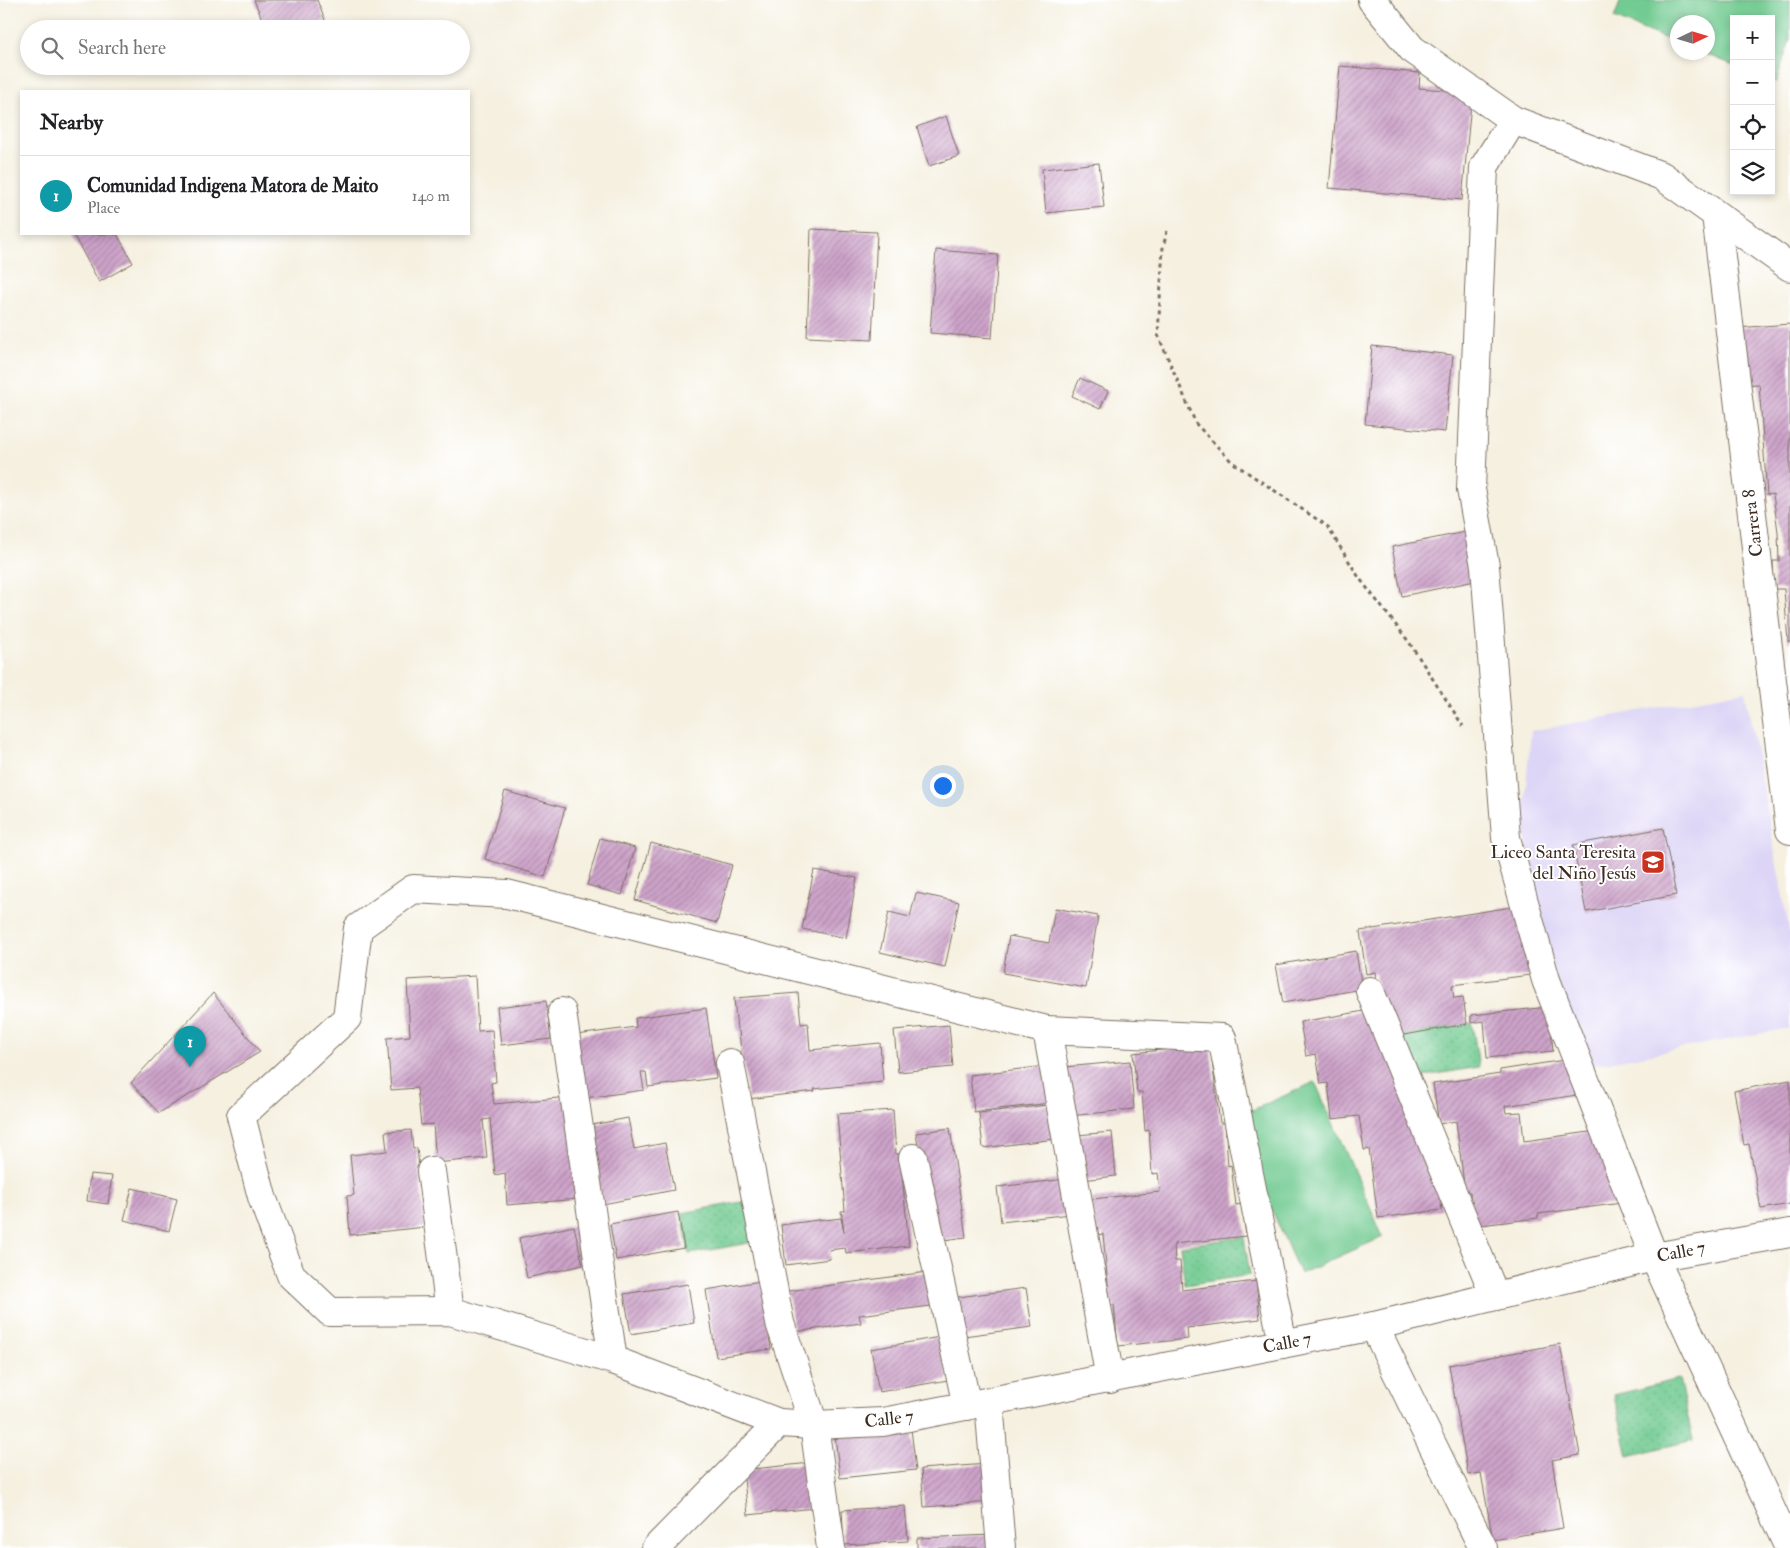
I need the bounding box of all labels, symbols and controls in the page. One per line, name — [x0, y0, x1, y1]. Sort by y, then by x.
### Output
north arrow — [1670, 15, 1715, 60]
map controls — [1730, 15, 1775, 195]
button: + — [1730, 15, 1775, 60]
search box — [20, 20, 470, 75]
icon: search — [38, 34, 66, 62]
text: Search here — [78, 36, 166, 60]
button: − — [1730, 60, 1775, 105]
button: locate — [1730, 105, 1775, 150]
text: Nearby — [40, 109, 103, 136]
button: layers — [1730, 150, 1775, 195]
text: Comunidad Indigena Matora de Maito — [87, 174, 378, 198]
text: 1 — [53, 186, 59, 206]
text: 140 m — [412, 186, 450, 206]
text: Place — [87, 198, 120, 218]
street label: Carrera 8 — [1737, 488, 1769, 558]
your location — [930, 773, 956, 799]
place label: Liceo Santa Teresita del Niño Jesús — [1491, 841, 1637, 885]
school or university icon: Liceo Santa Teresita del Niño Jesús — [1640, 849, 1666, 875]
pin: 1 — [174, 1026, 206, 1067]
street label: Calle 7 — [1655, 1236, 1707, 1268]
street label: Calle 7 — [1261, 1327, 1313, 1359]
street label: Calle 7 — [863, 1405, 915, 1433]

